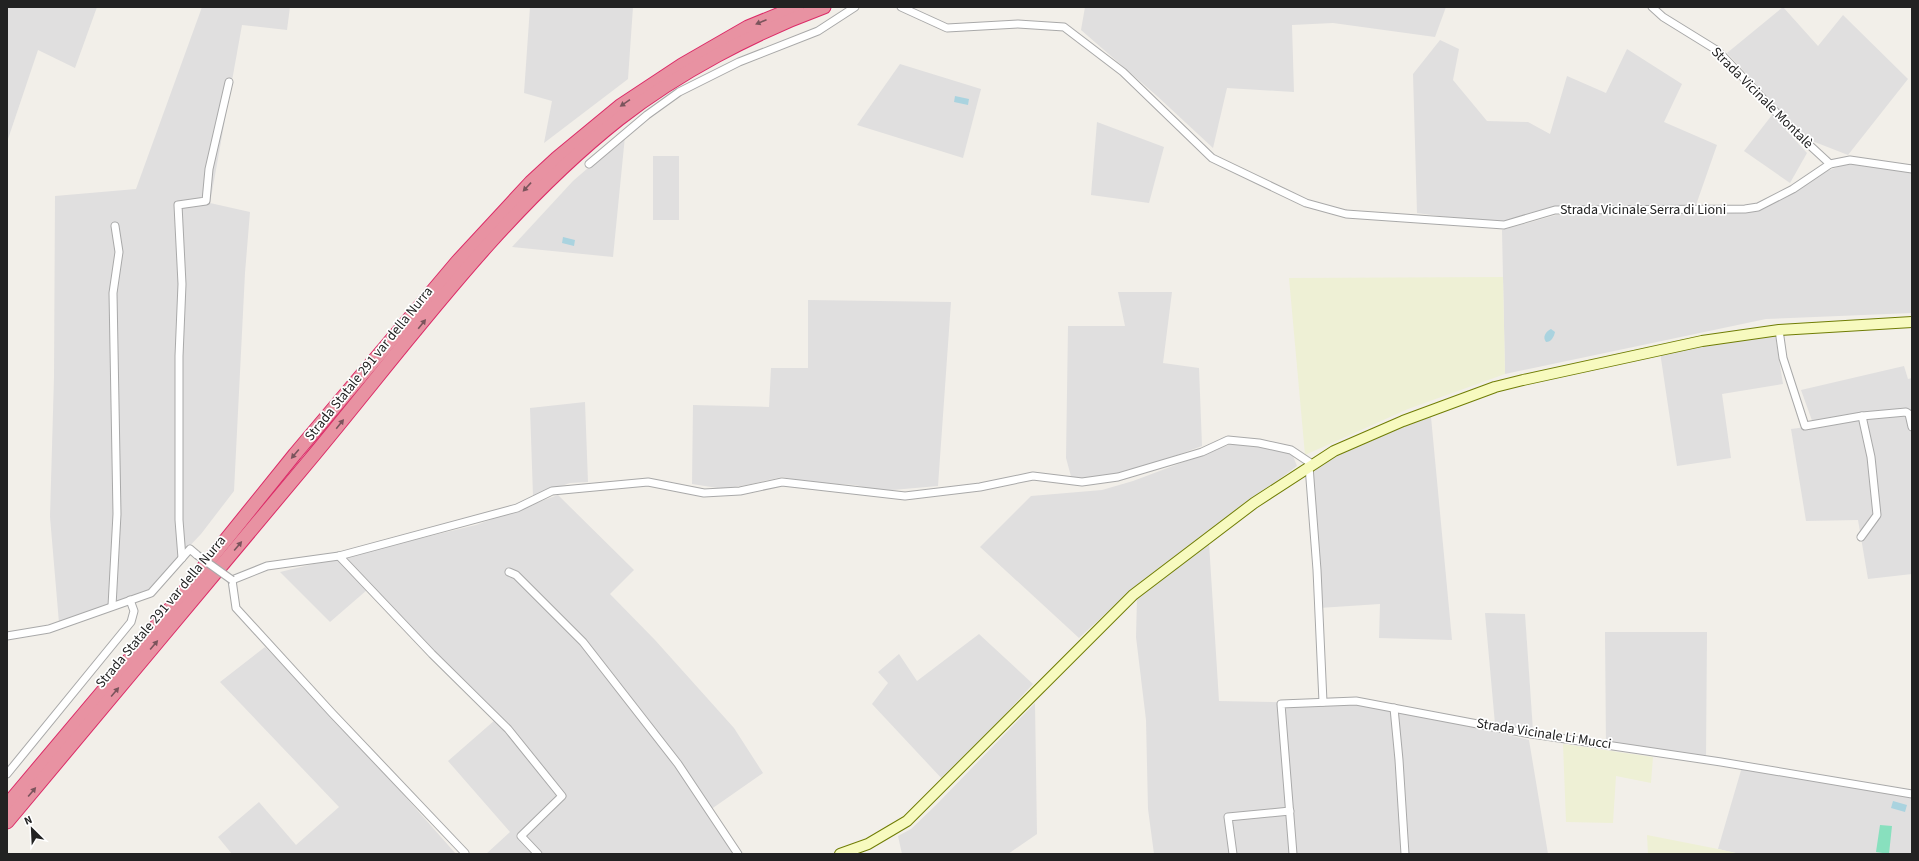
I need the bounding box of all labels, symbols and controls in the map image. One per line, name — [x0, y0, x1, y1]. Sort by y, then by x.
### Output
one-way arrow — [755, 19, 766, 25]
street label: Strada Vicinale Montalè — [1706, 42, 1818, 154]
one-way arrow — [620, 99, 631, 107]
one-way arrow — [522, 182, 531, 192]
street label: Strada Vicinale Serra di Lioni — [1560, 200, 1726, 220]
street label: Strada Statale 291 var della Nurra — [300, 282, 438, 446]
one-way arrow — [418, 319, 427, 330]
one-way arrow — [335, 419, 344, 430]
one-way arrow — [290, 449, 299, 460]
street label: Strada Statale 291 var della Nurra — [91, 531, 231, 693]
one-way arrow — [234, 540, 243, 551]
one-way arrow — [150, 640, 159, 650]
one-way arrow — [111, 686, 120, 697]
street label: Strada Vicinale Li Mucci — [1475, 713, 1613, 755]
one-way arrow — [27, 786, 36, 797]
north arrow — [12, 809, 52, 849]
text: N — [22, 812, 35, 829]

